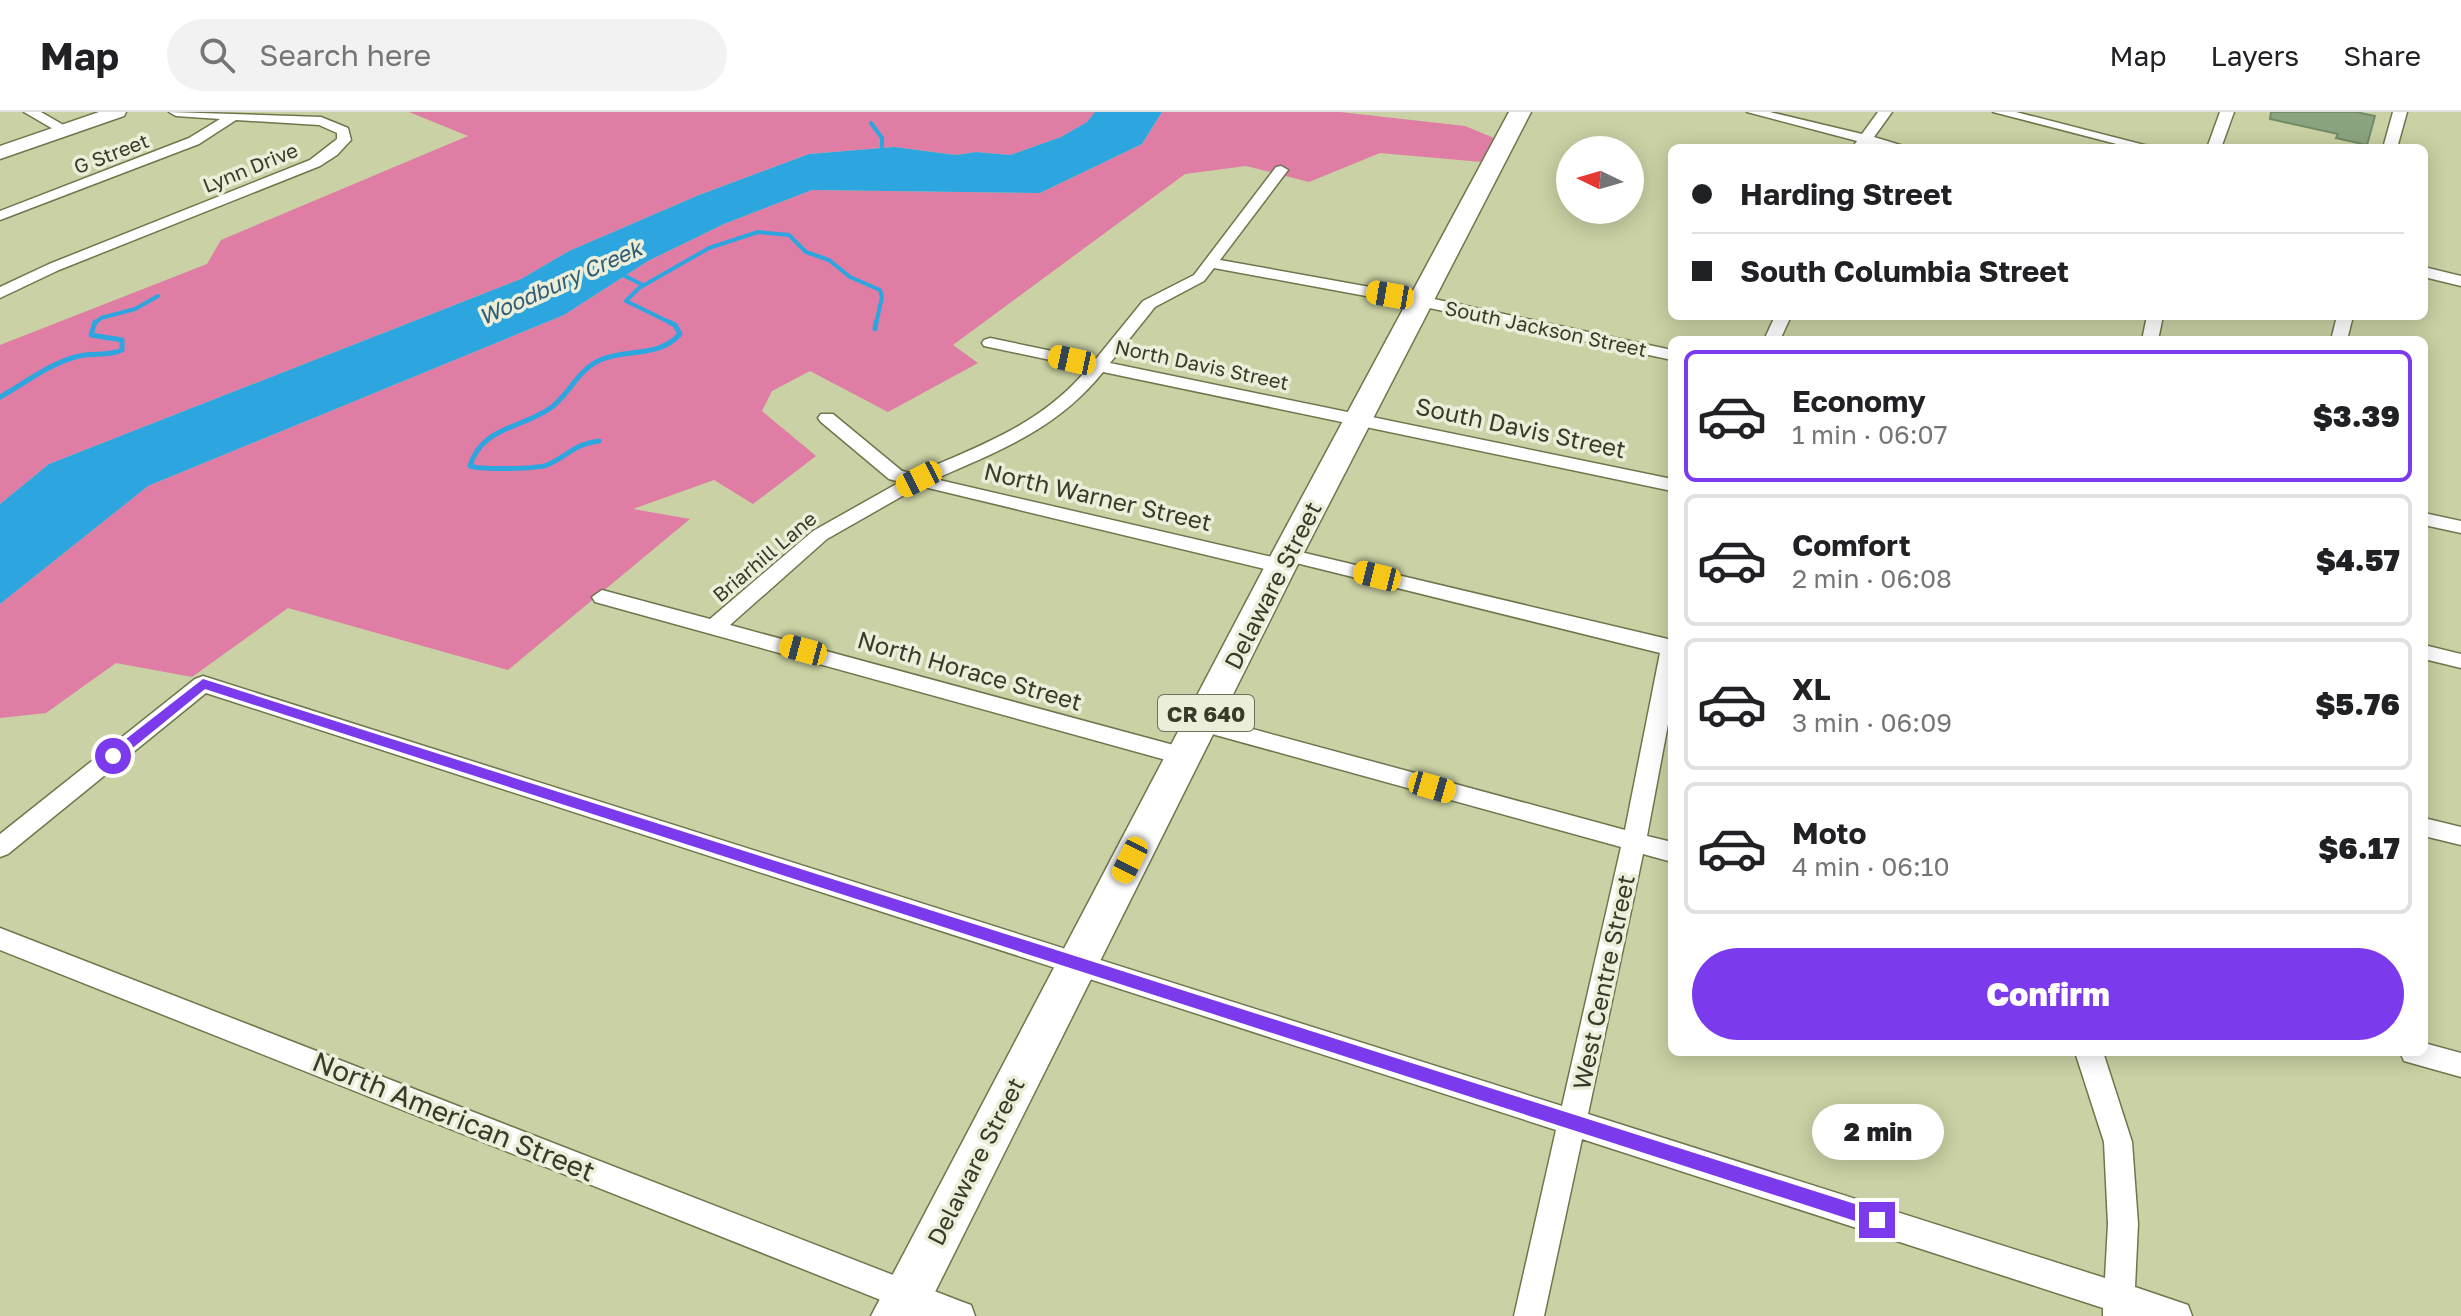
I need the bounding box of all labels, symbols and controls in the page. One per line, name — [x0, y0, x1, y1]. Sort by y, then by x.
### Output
search box — [167, 19, 727, 91]
text: Map — [40, 33, 119, 78]
icon: search — [195, 33, 239, 77]
text: Search here — [259, 37, 431, 73]
text: Map — [2109, 39, 2167, 72]
text: Layers — [2211, 39, 2299, 72]
text: Share — [2343, 39, 2421, 72]
street label: G Street — [70, 128, 152, 178]
north arrow — [1556, 136, 1644, 224]
map controls — [1556, 136, 1644, 224]
street label: Lynn Drive — [199, 137, 301, 197]
text: Harding Street — [1740, 176, 1953, 212]
water label: Woodbury Creek — [474, 233, 648, 330]
text: South Columbia Street — [1740, 253, 2069, 289]
car — [1364, 279, 1416, 311]
street label: South Jackson Street — [1443, 295, 1649, 361]
street label: North Davis Street — [1113, 334, 1291, 394]
car — [1046, 343, 1098, 377]
icon: car — [1696, 380, 1768, 452]
text: Economy — [1792, 383, 1926, 419]
street label: South Davis Street — [1413, 391, 1629, 463]
text: $3.39 — [2313, 398, 2400, 434]
text: 1 min · 06:07 — [1792, 419, 1947, 450]
street label: North Warner Street — [981, 456, 1215, 536]
car — [892, 457, 946, 501]
street label: Delaware Street — [1217, 496, 1327, 674]
street label: Briarhill Lane — [707, 506, 821, 606]
icon: car — [1696, 524, 1768, 596]
text: Comfort — [1792, 527, 1911, 563]
text: $4.57 — [2316, 542, 2400, 578]
car — [1351, 559, 1403, 593]
text: 2 min · 06:08 — [1792, 563, 1952, 594]
street label: North Horace Street — [854, 624, 1086, 716]
car — [777, 632, 829, 668]
icon: car — [1696, 668, 1768, 740]
text: XL — [1792, 671, 1831, 707]
text: $5.76 — [2315, 686, 2400, 722]
road number: CR 640 — [1158, 695, 1254, 731]
text: 3 min · 06:09 — [1792, 707, 1952, 738]
route start — [95, 738, 131, 774]
car — [1406, 769, 1458, 805]
icon: car — [1696, 812, 1768, 884]
text: Moto — [1792, 815, 1867, 851]
text: $6.17 — [2318, 830, 2400, 866]
car — [1108, 833, 1152, 887]
text: 4 min · 06:10 — [1792, 851, 1950, 882]
street label: West Centre Street — [1566, 872, 1640, 1092]
button: Confirm — [1692, 948, 2404, 1040]
street label: North American Street — [308, 1044, 600, 1188]
street label: Delaware Street — [920, 1072, 1030, 1250]
callout: 2 min — [1811, 1104, 1943, 1160]
text: 2 min — [1844, 1116, 1912, 1147]
route end — [1859, 1202, 1895, 1238]

